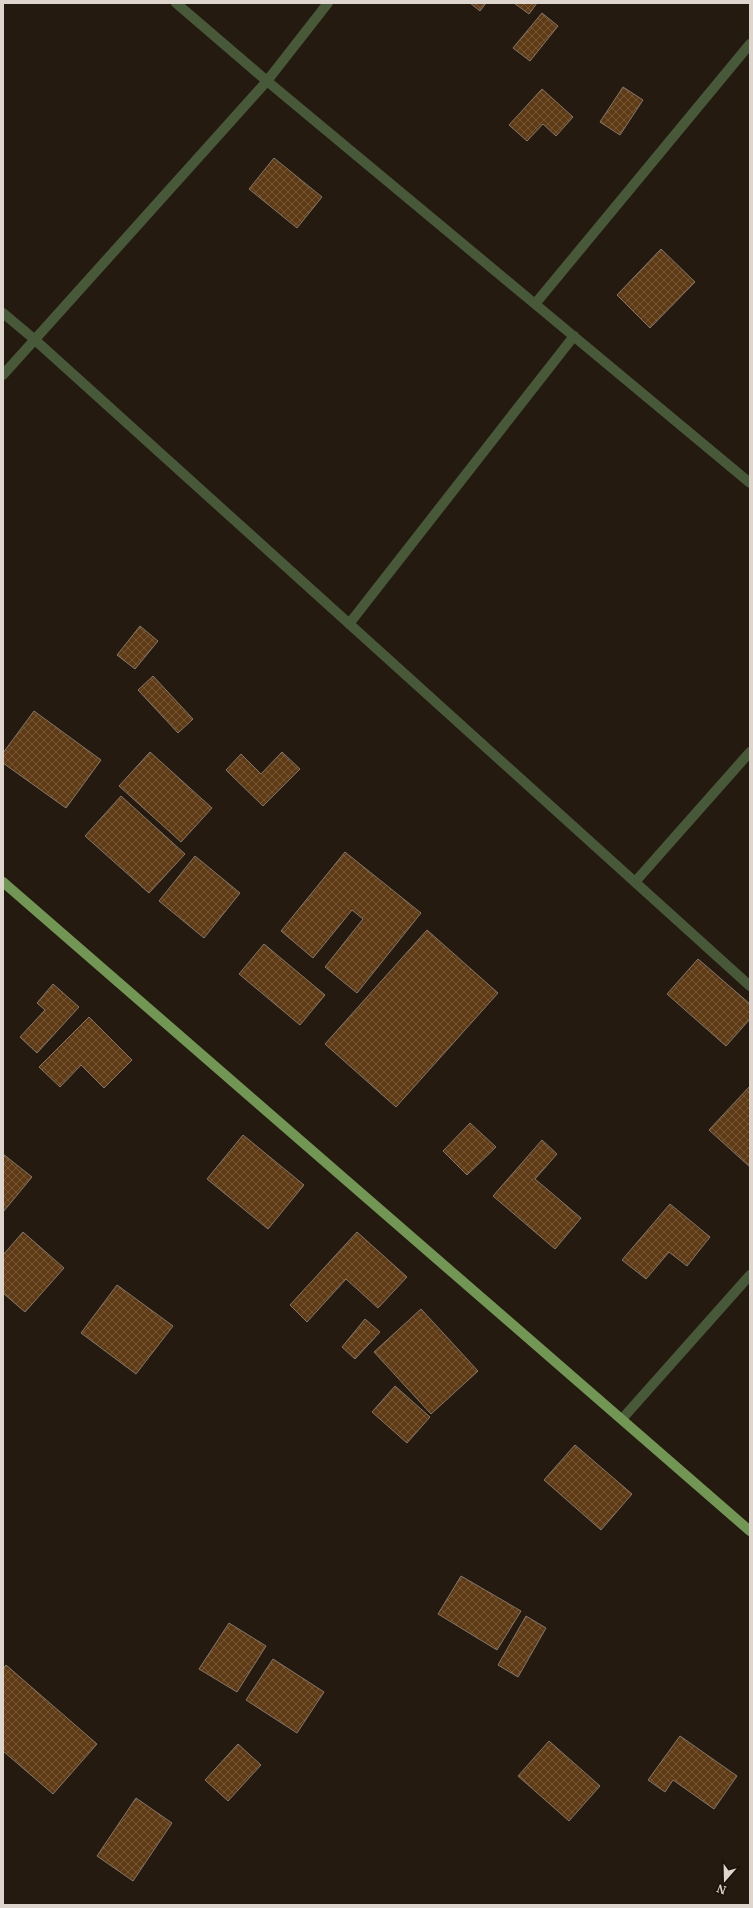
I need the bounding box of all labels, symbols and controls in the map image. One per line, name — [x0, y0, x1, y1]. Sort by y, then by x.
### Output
north arrow — [705, 1860, 745, 1900]
text: N — [715, 1881, 728, 1897]

